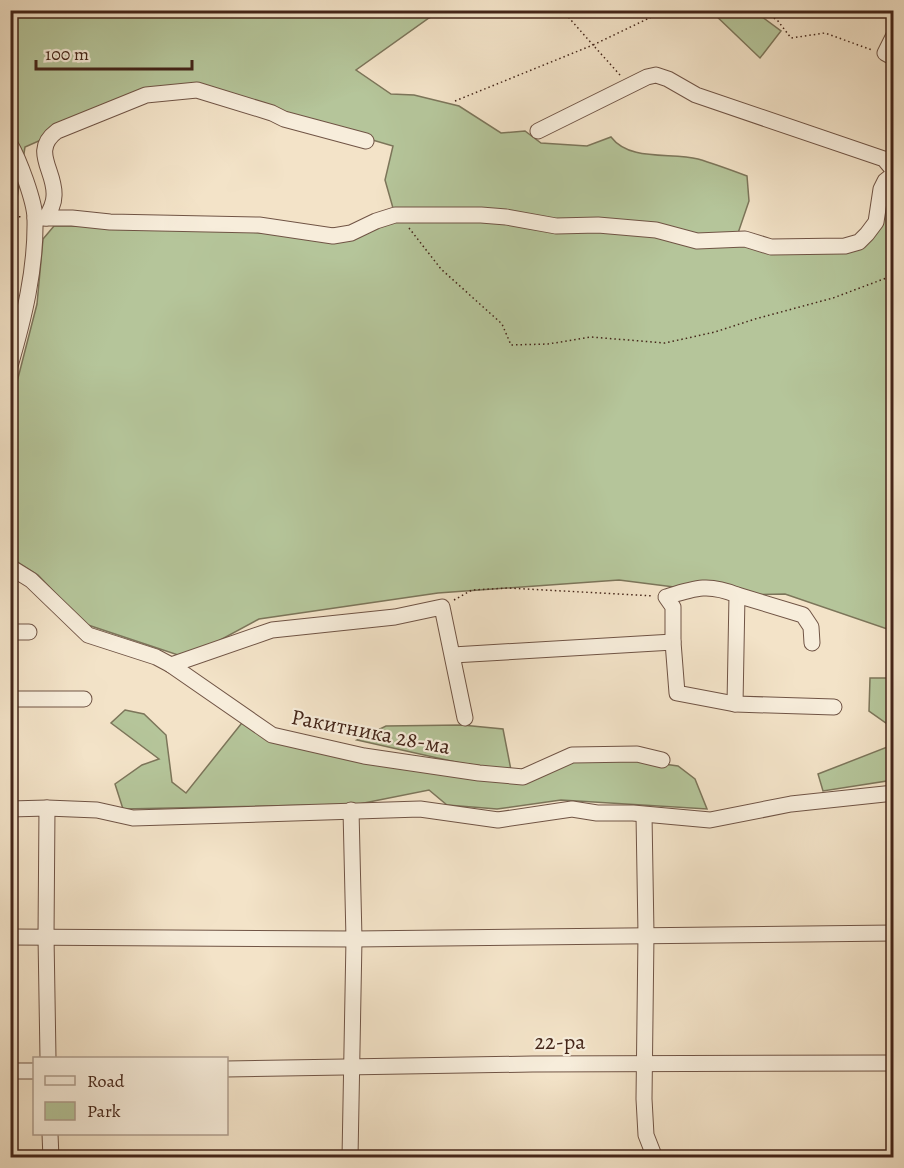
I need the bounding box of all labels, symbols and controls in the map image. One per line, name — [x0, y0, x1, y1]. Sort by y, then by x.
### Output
scale bar — [36, 33, 192, 71]
text: 100 m — [45, 42, 89, 66]
street label: Ракитника 28-ма — [289, 702, 454, 762]
street label: 22-ра — [535, 1027, 586, 1057]
legend — [33, 1057, 228, 1135]
text: Road — [87, 1069, 125, 1093]
text: Park — [87, 1099, 121, 1123]

